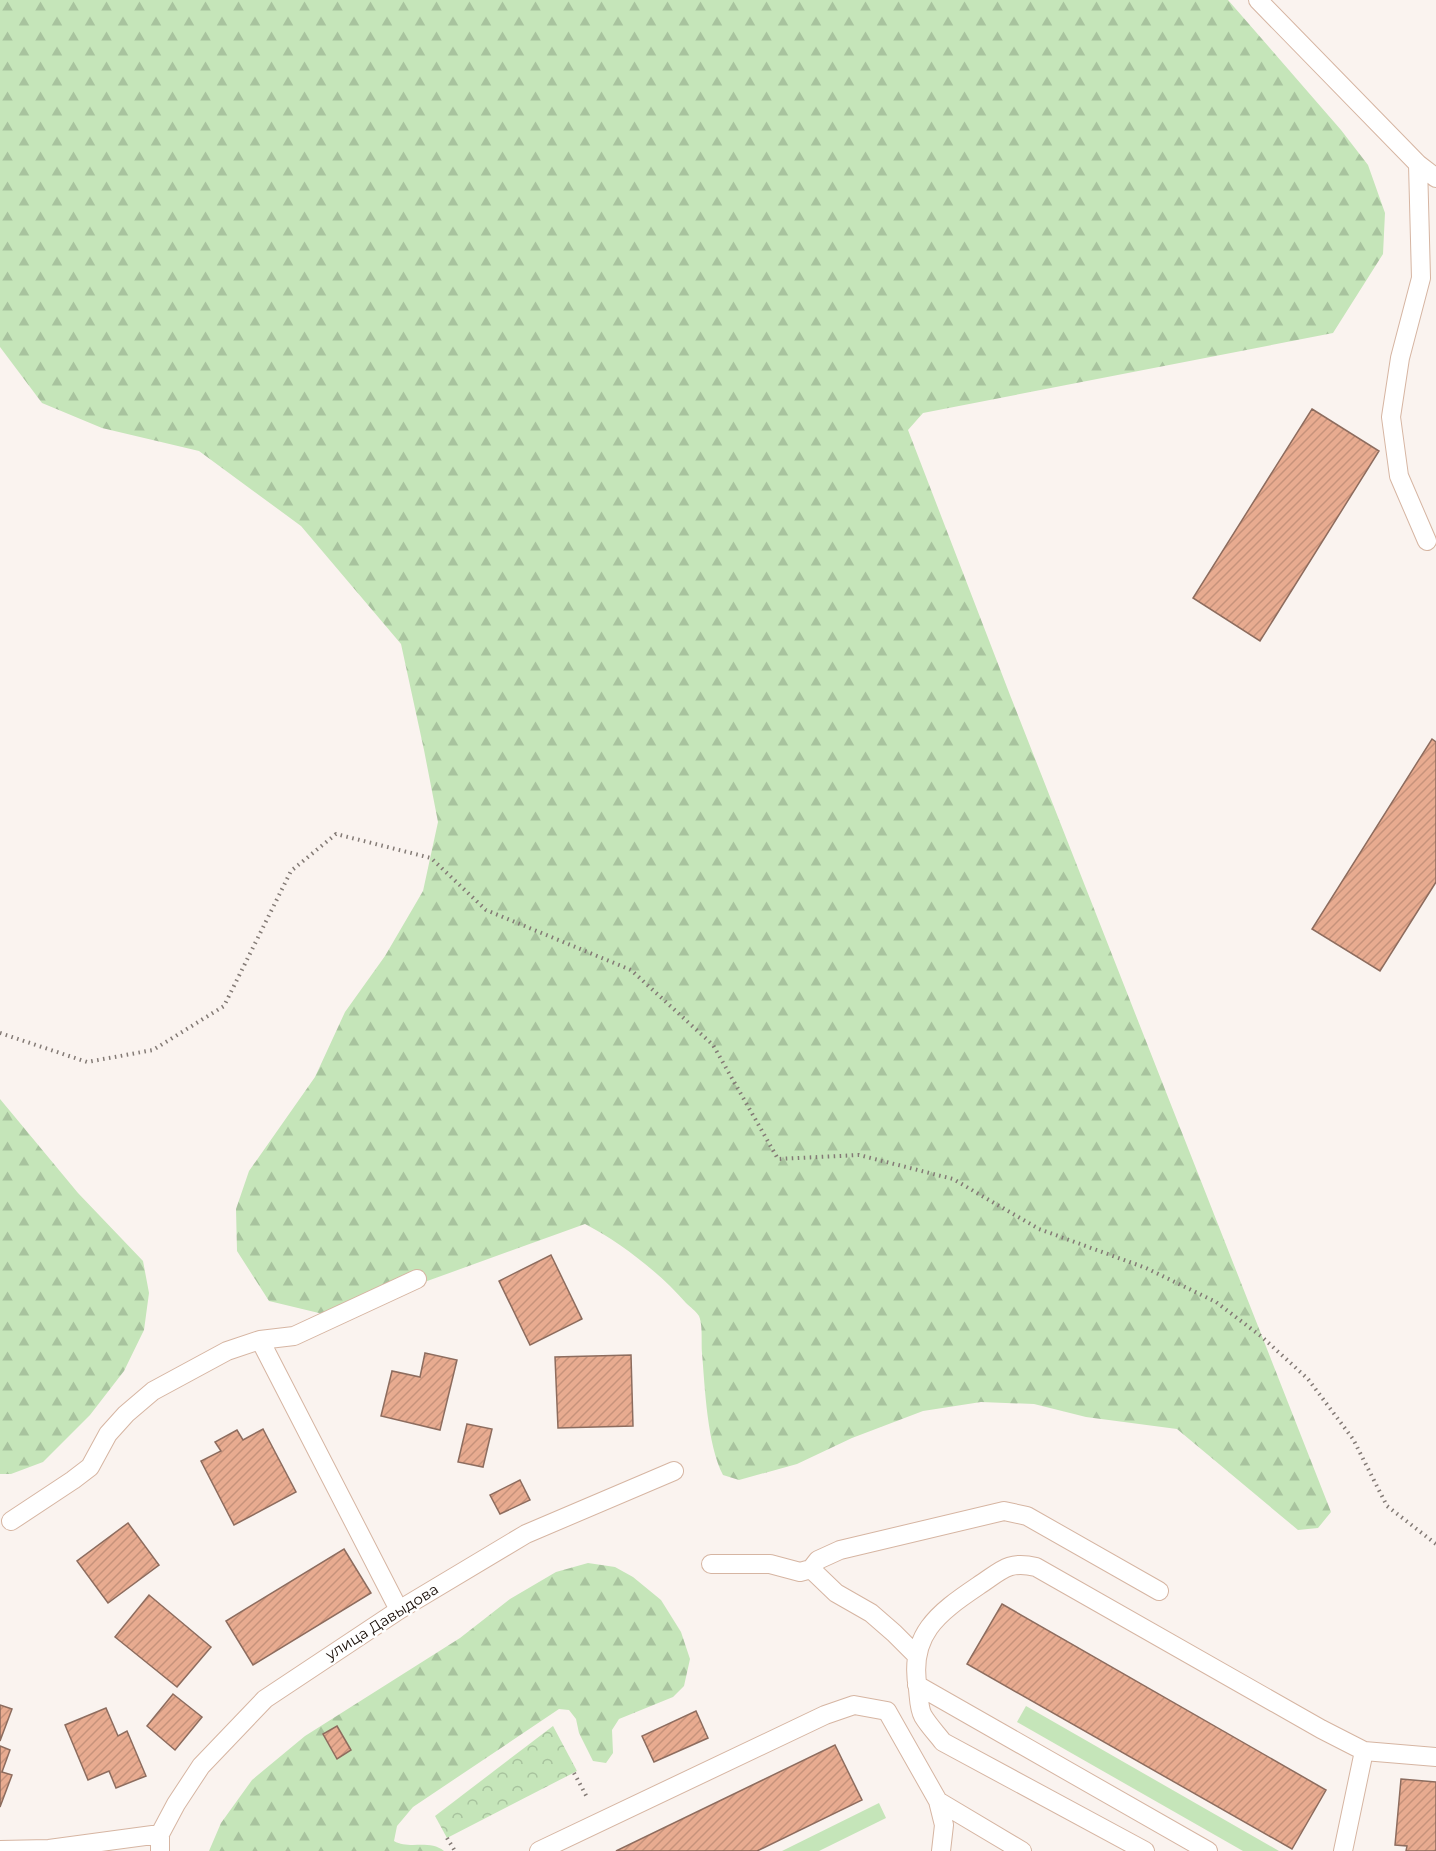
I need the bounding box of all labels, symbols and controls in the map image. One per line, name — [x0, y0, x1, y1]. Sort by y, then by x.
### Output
street label: улица Давыдова — [321, 1579, 442, 1664]

